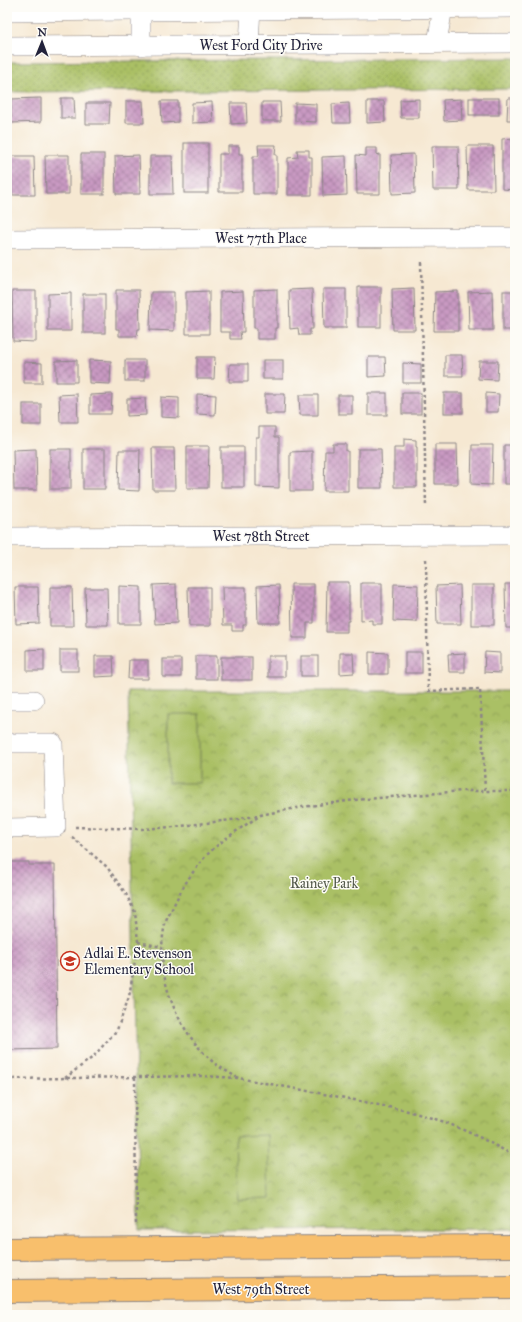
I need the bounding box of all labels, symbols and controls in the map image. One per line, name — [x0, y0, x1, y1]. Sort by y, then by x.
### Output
north arrow — [22, 22, 62, 62]
text: N — [37, 26, 48, 39]
street label: West Ford City Drive — [199, 37, 323, 54]
street label: West 77th Place — [215, 230, 307, 247]
street label: West 78th Street — [212, 528, 310, 545]
park label: Rainey Park — [290, 875, 358, 892]
place label: Adlai E. Stevenson Elementary School — [83, 945, 194, 978]
school or university icon: Adlai E. Stevenson Elementary School — [59, 950, 81, 972]
street label: West 79th Street — [212, 1281, 310, 1298]

